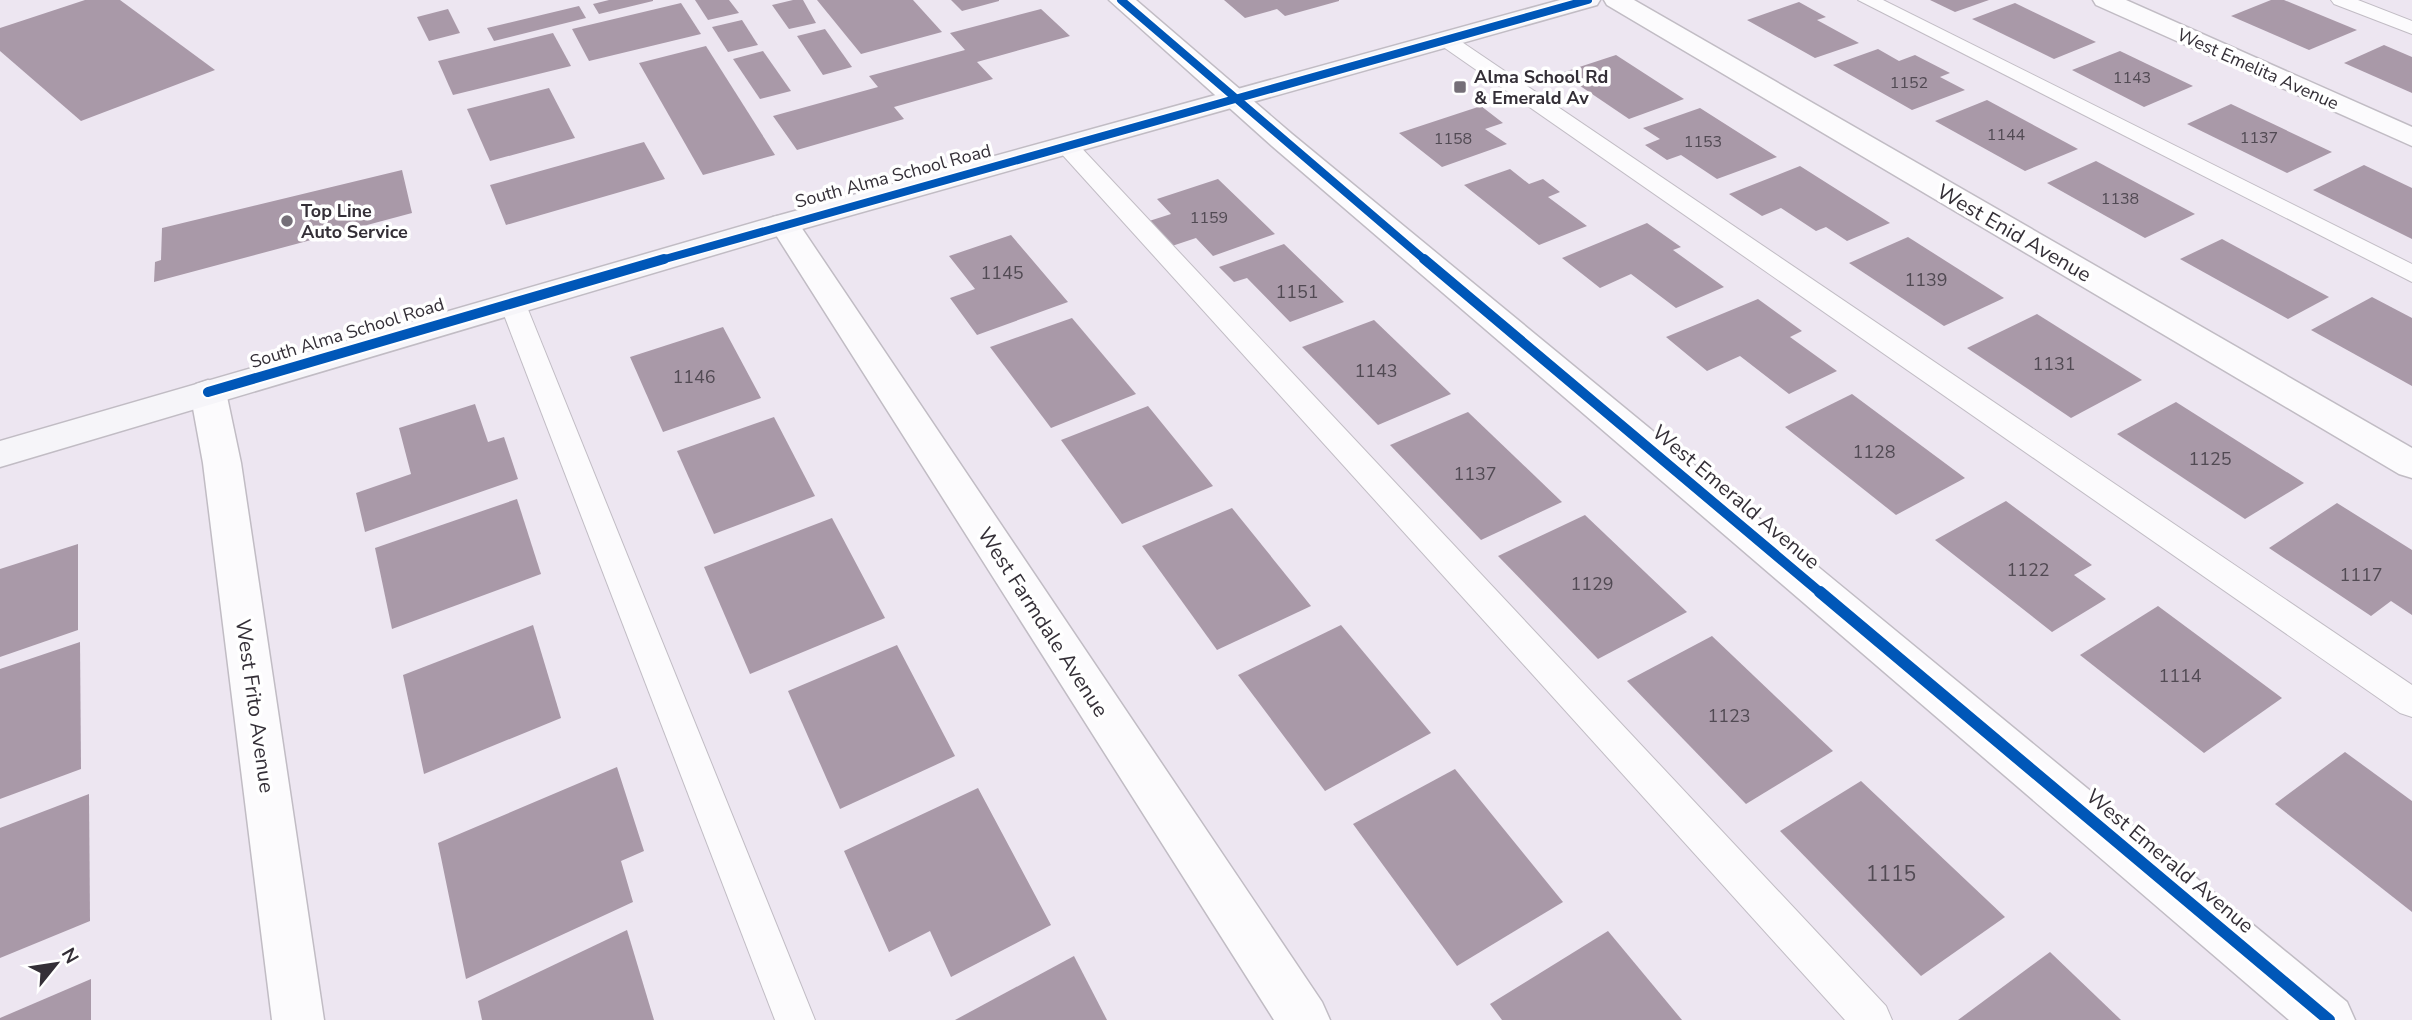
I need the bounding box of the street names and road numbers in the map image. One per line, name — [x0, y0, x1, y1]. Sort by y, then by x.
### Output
street label: West Emelita Avenue — [2173, 23, 2343, 115]
street label: South Alma School Road — [792, 138, 994, 214]
street label: West Enid Avenue — [1932, 177, 2096, 289]
street label: South Alma School Road — [247, 292, 447, 374]
street label: West Emerald Avenue — [1646, 418, 1826, 576]
street label: West Farmdale Avenue — [971, 522, 1115, 722]
street label: West Frito Avenue — [229, 617, 281, 795]
street label: West Emerald Avenue — [2080, 782, 2260, 940]

